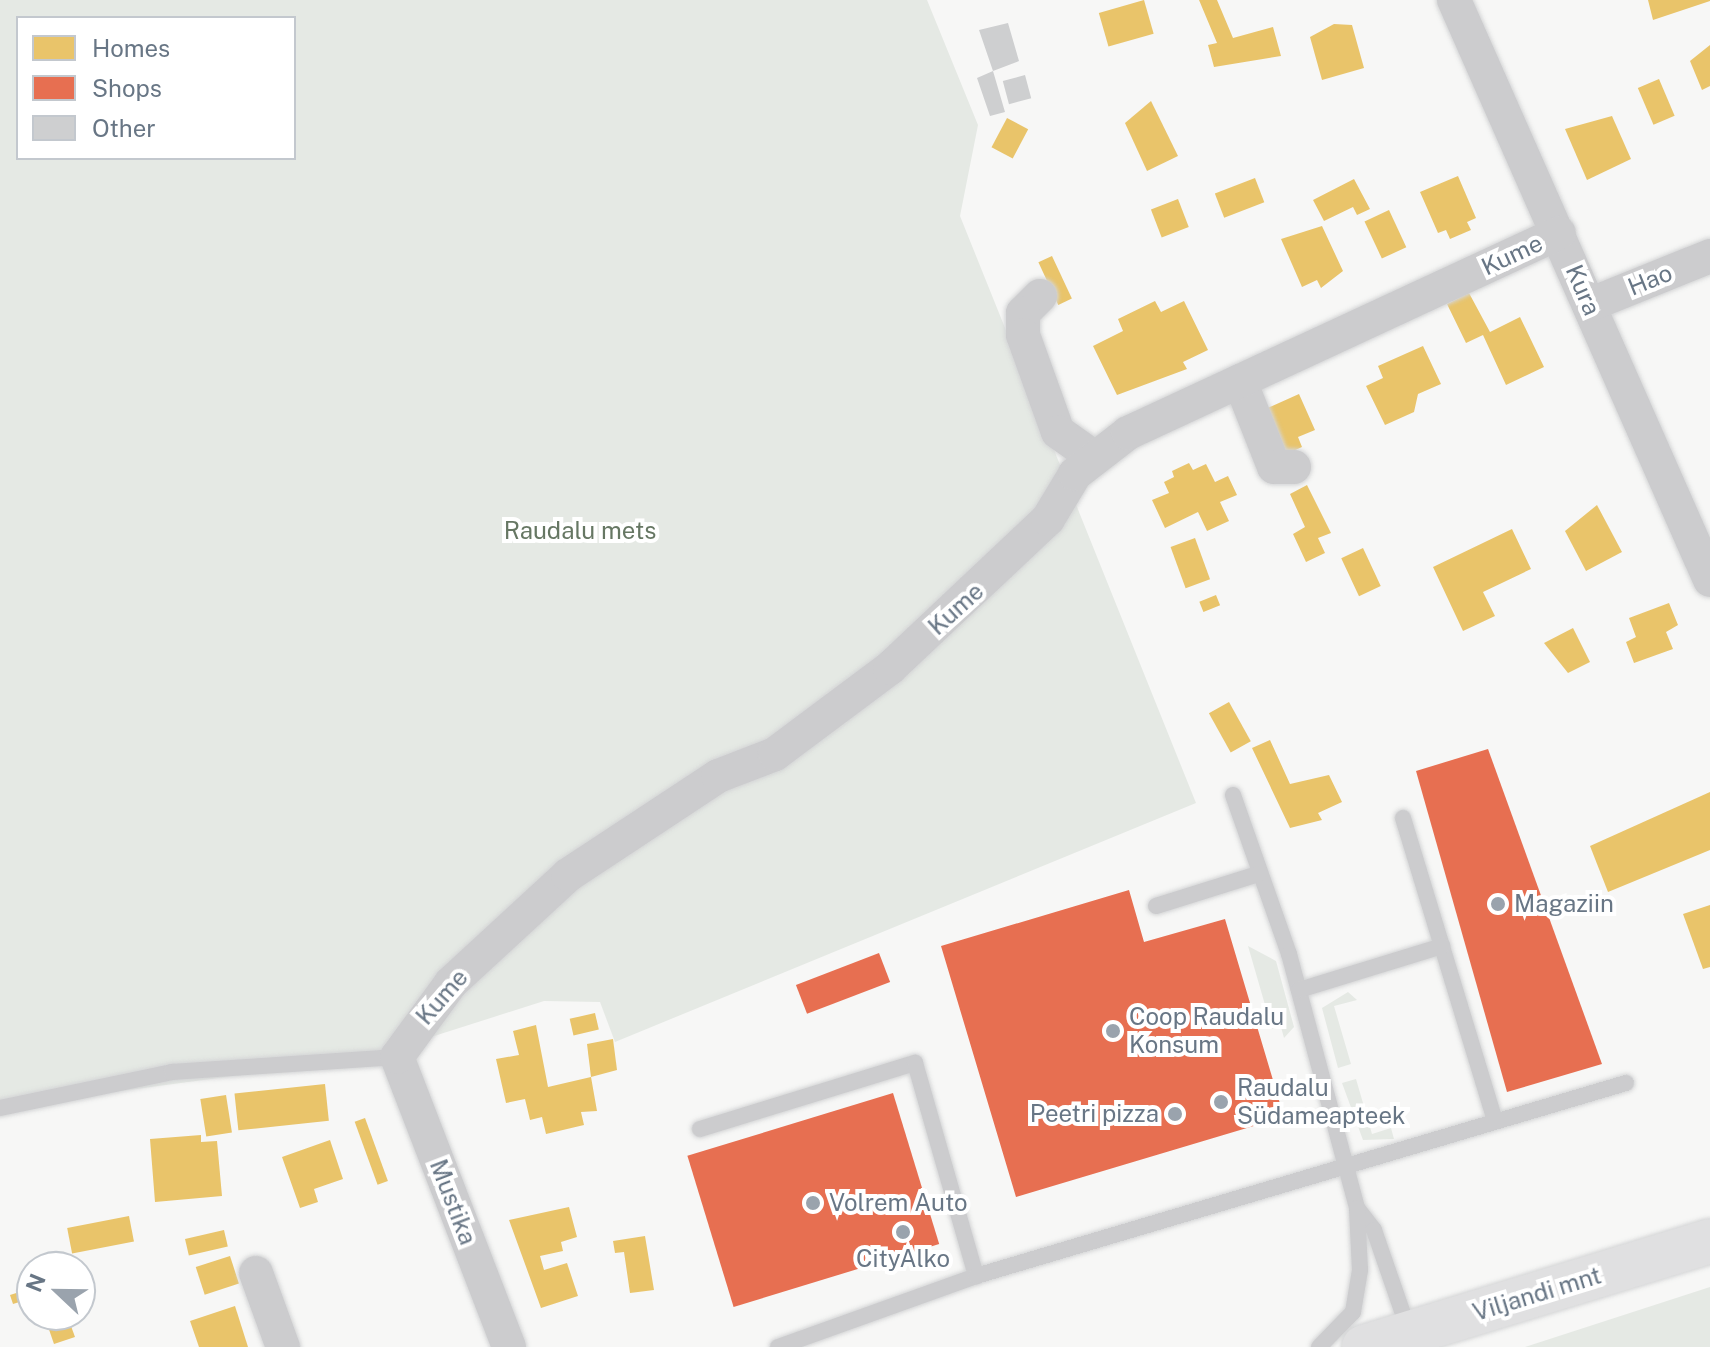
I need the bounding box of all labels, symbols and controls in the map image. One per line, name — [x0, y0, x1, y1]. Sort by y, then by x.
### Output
legend — [16, 16, 296, 160]
text: Homes — [92, 34, 170, 62]
text: Shops — [92, 74, 162, 102]
text: Other — [92, 114, 156, 142]
street label: Kume — [1477, 228, 1547, 282]
street label: Hao — [1624, 258, 1676, 302]
street label: Kura — [1560, 260, 1606, 320]
park label: Raudalu mets — [504, 517, 656, 545]
street label: Kume — [923, 577, 989, 641]
place label: Magaziin — [1514, 890, 1614, 918]
marker: Magaziin — [1489, 895, 1507, 913]
street label: Kume — [410, 963, 474, 1031]
place label: Coop Raudalu Konsum — [1129, 1003, 1284, 1059]
marker: Coop Raudalu Konsum — [1104, 1022, 1122, 1040]
place label: Raudalu Südameapteek — [1237, 1074, 1405, 1130]
marker: Raudalu Südameapteek — [1212, 1093, 1230, 1111]
place label: Peetri pizza — [1030, 1100, 1159, 1128]
marker: Peetri pizza — [1166, 1105, 1184, 1123]
street label: Mustika — [424, 1155, 482, 1249]
place label: Volrem Auto — [829, 1189, 968, 1217]
marker: Volrem Auto — [804, 1194, 822, 1212]
marker: CityAlko — [894, 1223, 912, 1241]
place label: CityAlko — [856, 1245, 950, 1273]
north arrow — [16, 1251, 96, 1331]
street label: Viljandi mnt — [1469, 1261, 1605, 1327]
text: N — [20, 1270, 51, 1296]

